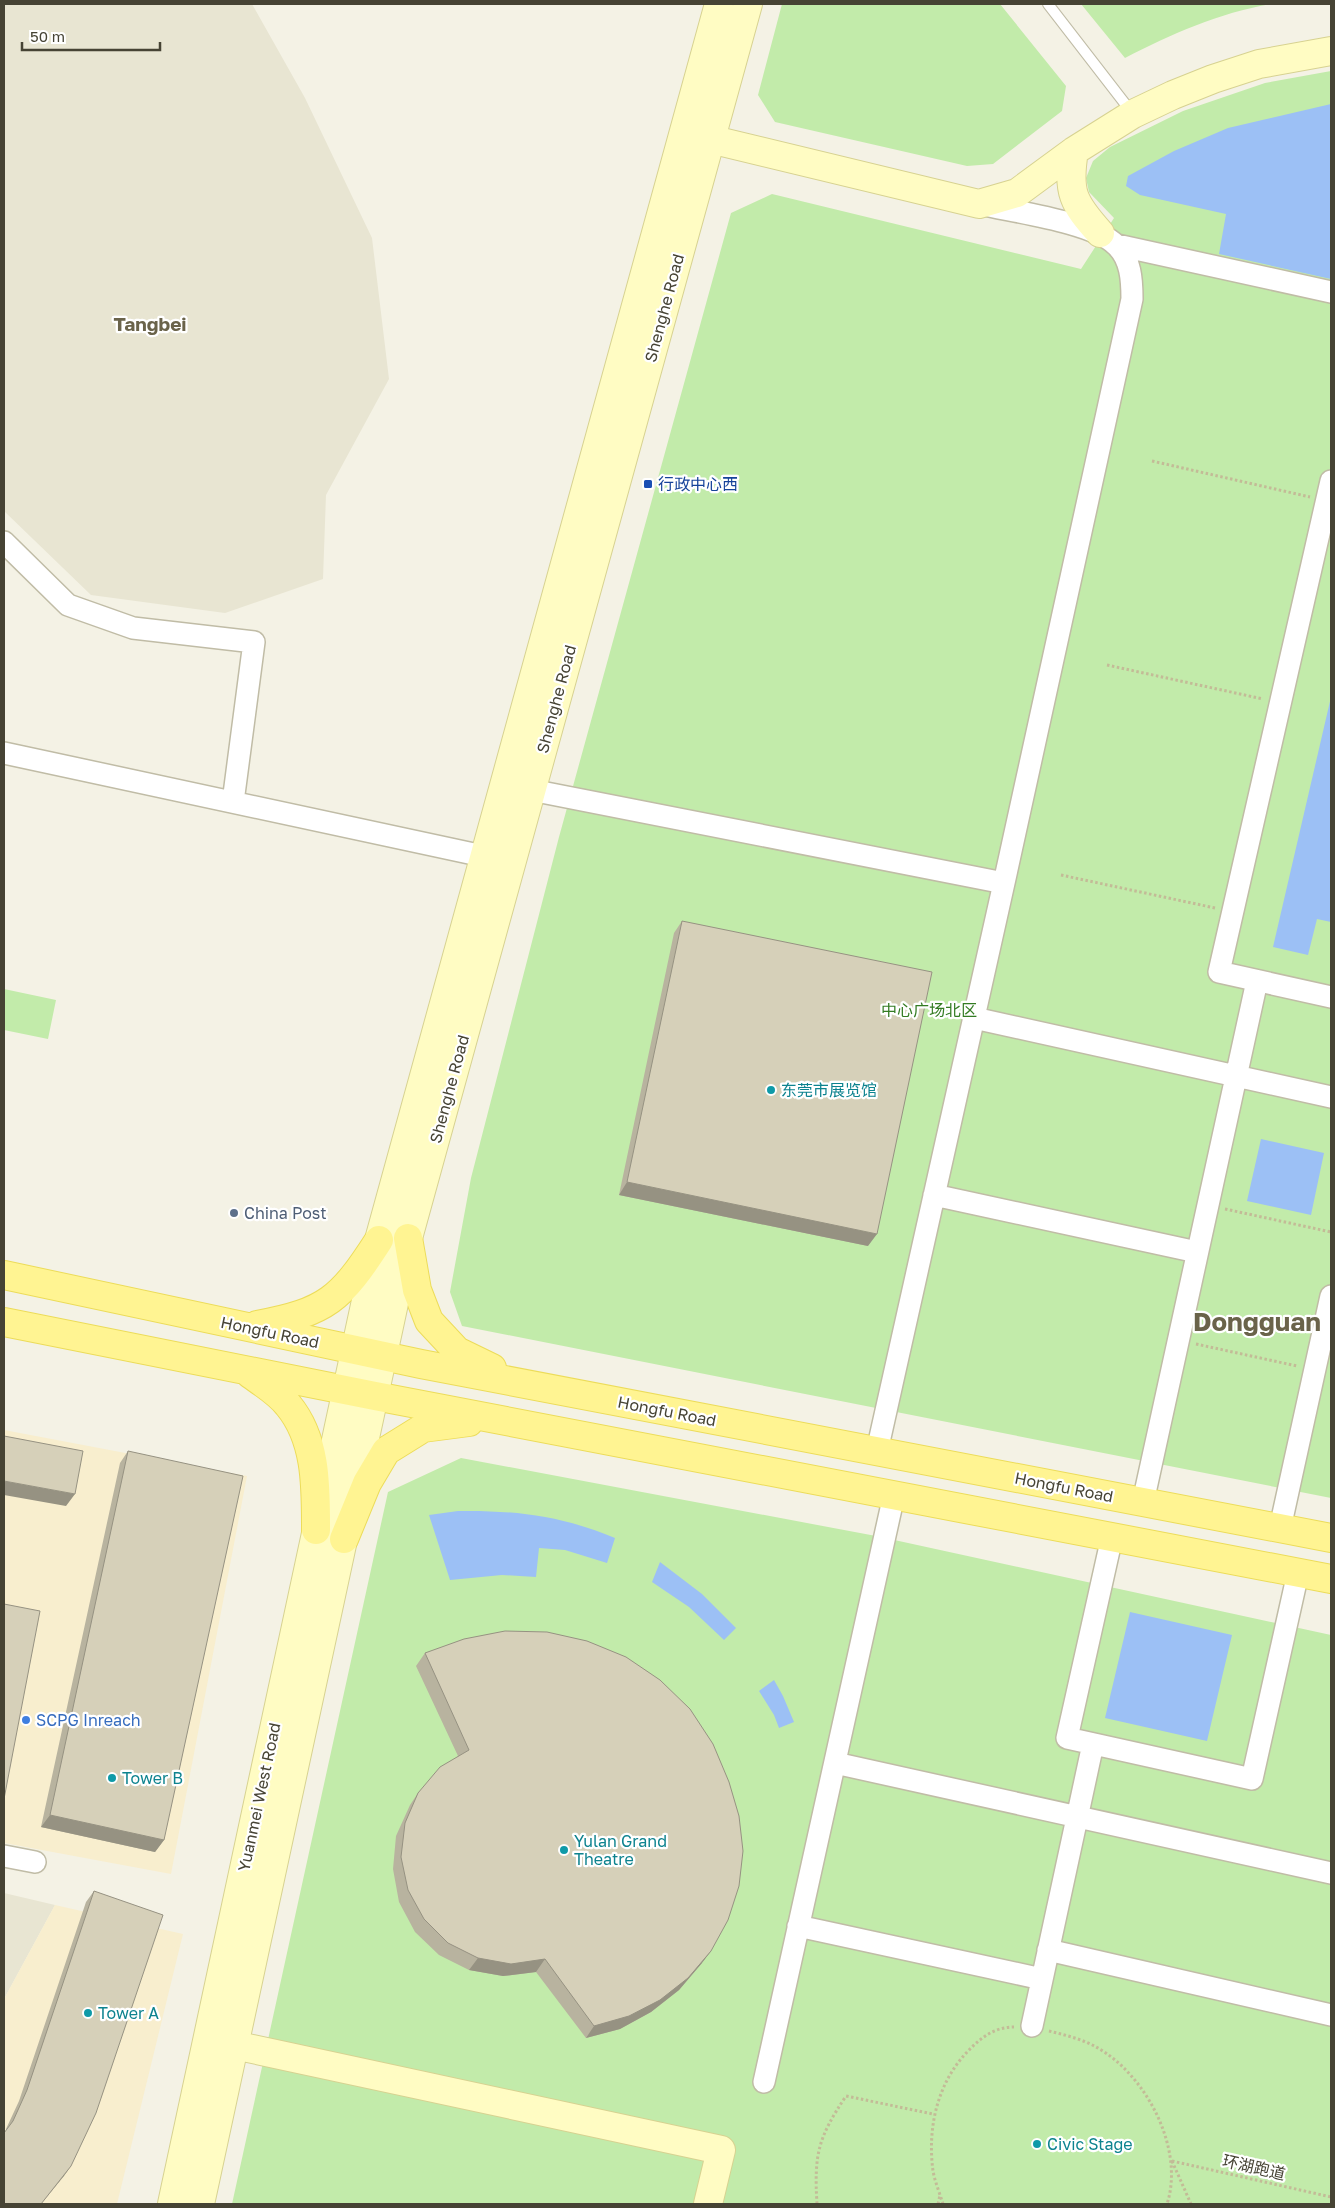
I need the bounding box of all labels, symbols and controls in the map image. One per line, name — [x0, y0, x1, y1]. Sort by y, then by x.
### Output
scale bar — [22, 20, 160, 52]
text: 50 m — [30, 27, 65, 45]
street label: Shenghe Road — [640, 252, 688, 364]
district label: Tangbei — [113, 312, 187, 335]
place label: 行政中心西 — [658, 474, 738, 494]
marker: 行政中心西 — [642, 478, 654, 490]
street label: Shenghe Road — [532, 643, 580, 755]
park label: 中心广场北区 — [881, 1000, 977, 1020]
street label: Shenghe Road — [425, 1033, 473, 1145]
place label: 东莞市展览馆 — [781, 1080, 877, 1100]
marker: 东莞市展览馆 — [765, 1084, 777, 1096]
place label: China Post — [244, 1203, 327, 1223]
marker: China Post — [228, 1207, 240, 1219]
district label: Dongguan — [1193, 1306, 1321, 1337]
street label: Hongfu Road — [219, 1312, 321, 1352]
street label: Hongfu Road — [616, 1392, 718, 1430]
street label: Hongfu Road — [1013, 1468, 1115, 1506]
place label: SCPG Inreach — [36, 1710, 141, 1730]
marker: SCPG Inreach — [20, 1714, 32, 1726]
street label: Yuanmei West Road — [233, 1721, 285, 1873]
place label: Tower B — [122, 1768, 183, 1788]
marker: Tower B — [106, 1772, 118, 1784]
place label: Yulan Grand Theatre — [574, 1831, 667, 1869]
marker: Yulan Grand Theatre — [558, 1844, 570, 1856]
place label: Tower A — [98, 2003, 159, 2023]
marker: Tower A — [82, 2007, 94, 2019]
place label: Civic Stage — [1047, 2134, 1133, 2154]
marker: Civic Stage — [1031, 2138, 1043, 2150]
street label: 环湖跑道 — [1221, 2150, 1287, 2184]

